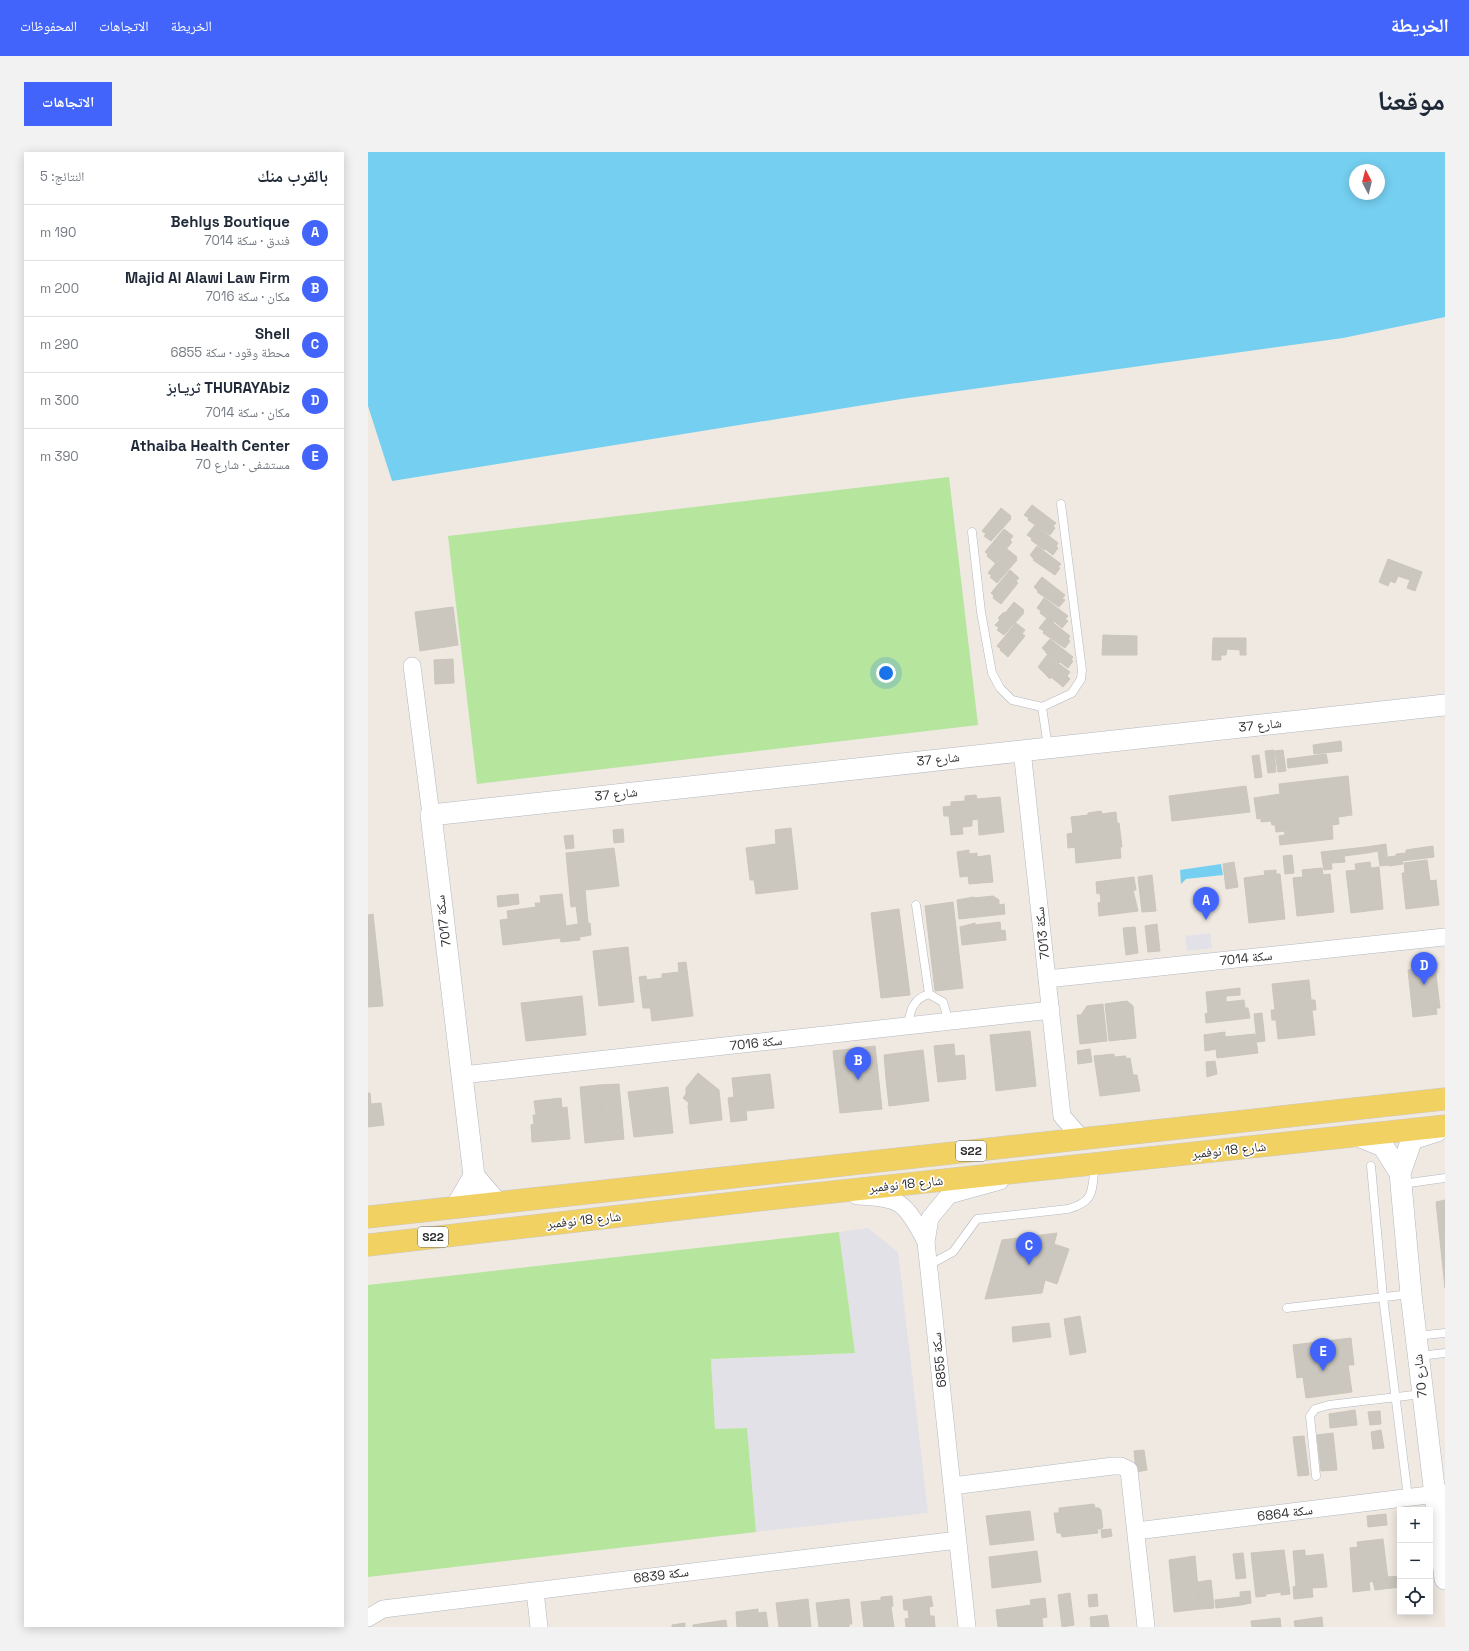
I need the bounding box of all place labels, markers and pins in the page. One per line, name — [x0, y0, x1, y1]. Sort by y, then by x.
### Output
pin: A — [1193, 887, 1219, 920]
pin: D — [1411, 952, 1437, 985]
pin: B — [845, 1047, 871, 1080]
pin: C — [1016, 1232, 1042, 1265]
pin: E — [1310, 1338, 1336, 1371]

